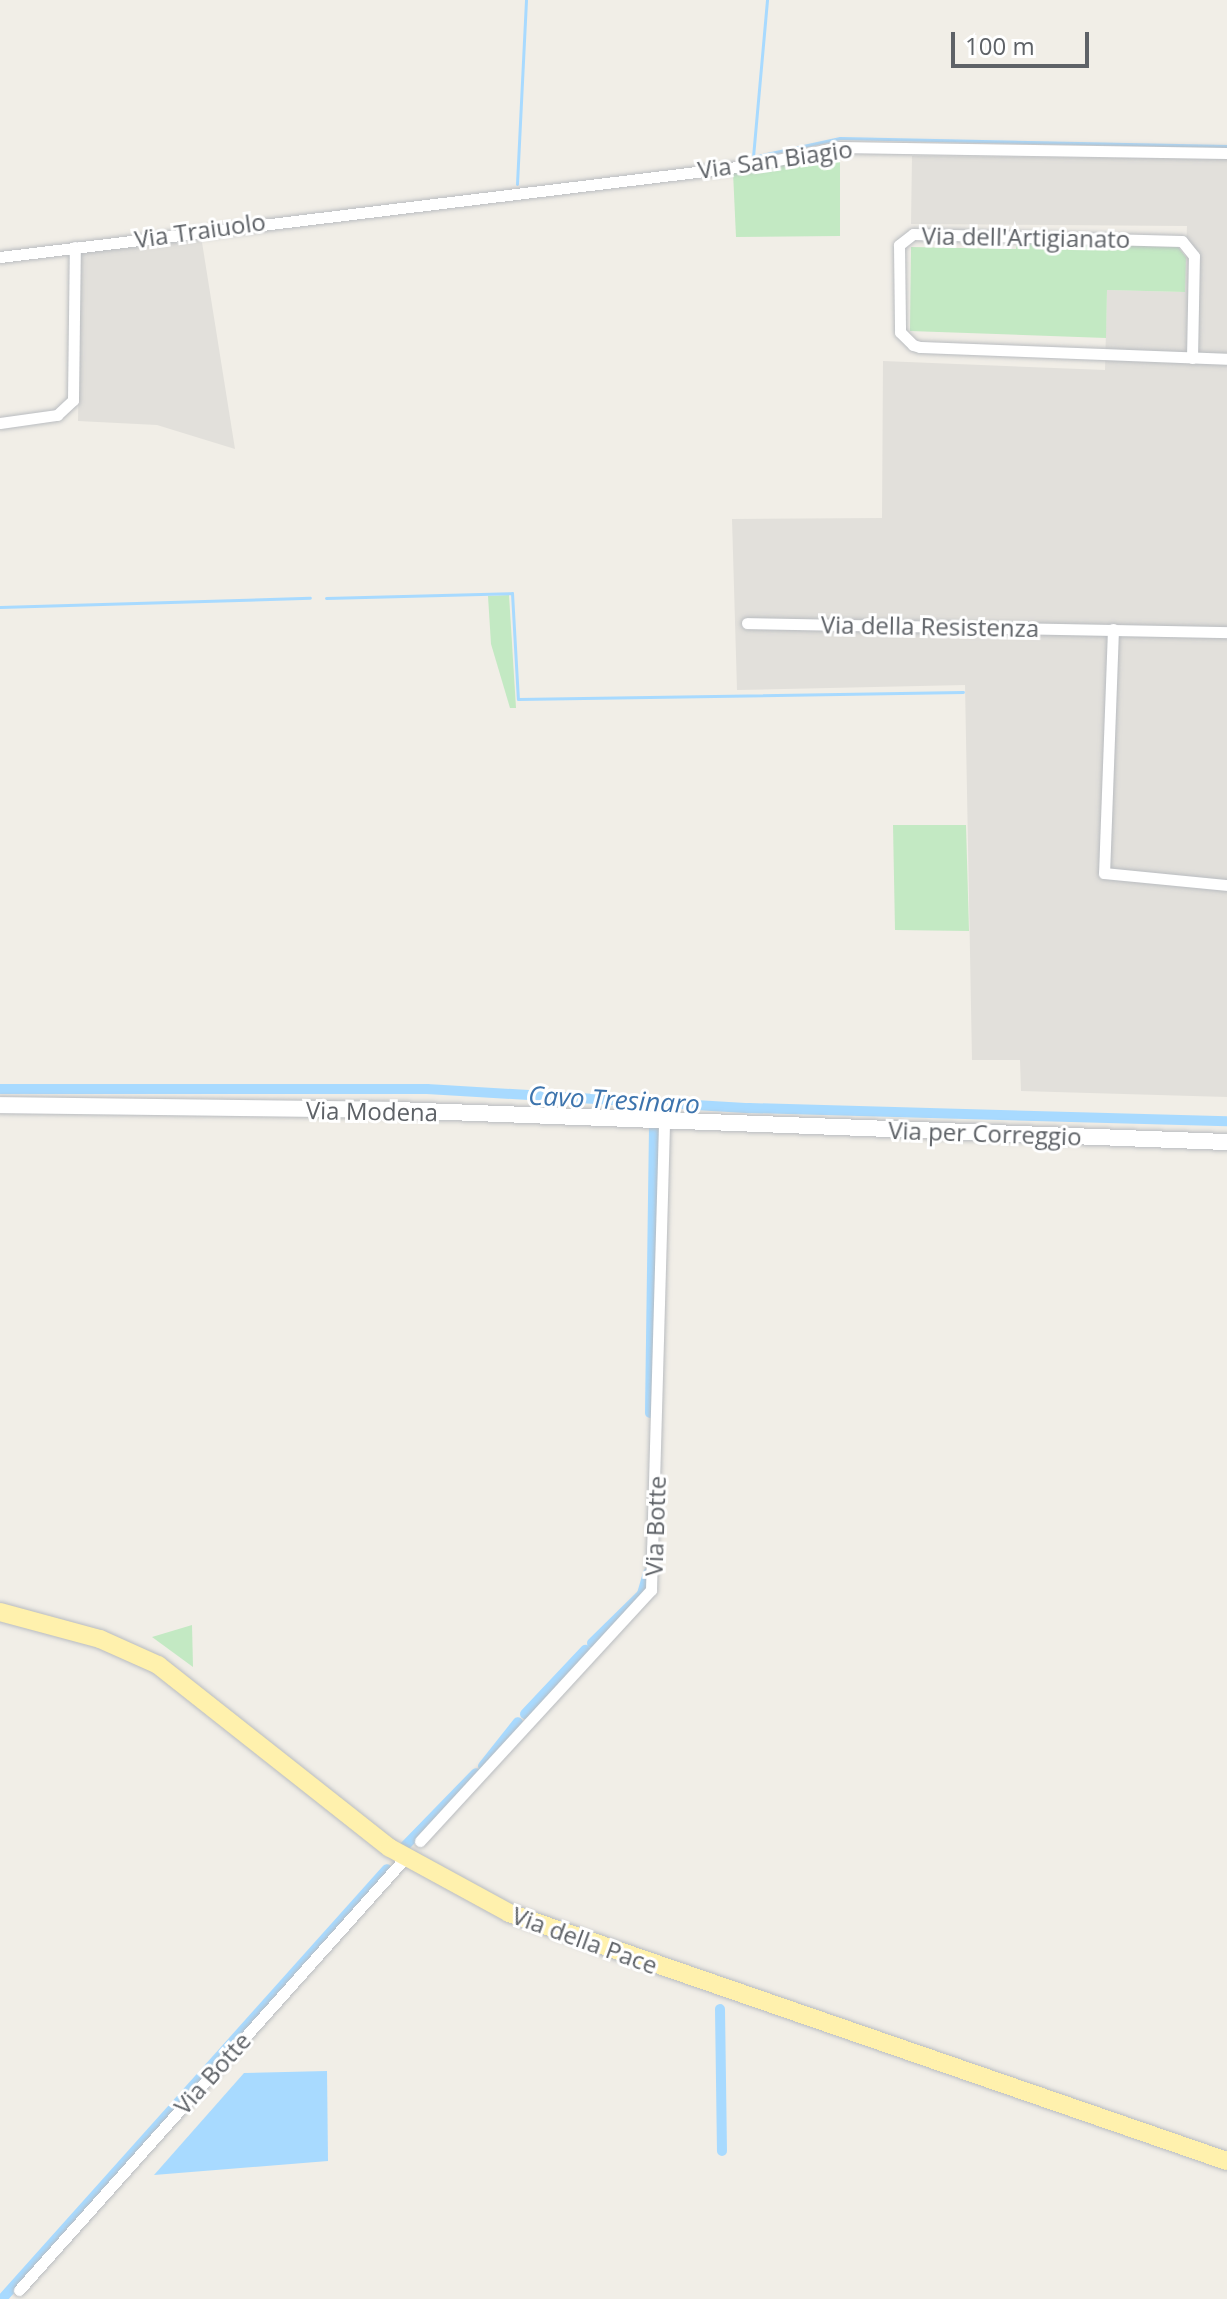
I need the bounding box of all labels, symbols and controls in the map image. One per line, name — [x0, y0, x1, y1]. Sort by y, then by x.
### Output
scale bar — [955, 16, 1093, 66]
text: 100 m — [965, 29, 1035, 62]
street label: Via San Biagio — [696, 134, 854, 184]
street label: Via Traiuolo — [133, 207, 267, 253]
street label: Via dell'Artigianato — [921, 221, 1131, 253]
street label: Via della Resistenza — [821, 610, 1039, 642]
water label: Cavo Tresinaro — [527, 1080, 701, 1120]
street label: Via Modena — [306, 1095, 438, 1127]
street label: Via per Correggio — [888, 1115, 1082, 1151]
street label: Via Botte — [639, 1475, 671, 1577]
street label: Via della Pace — [508, 1900, 662, 1980]
street label: Via Botte — [168, 2026, 256, 2120]

